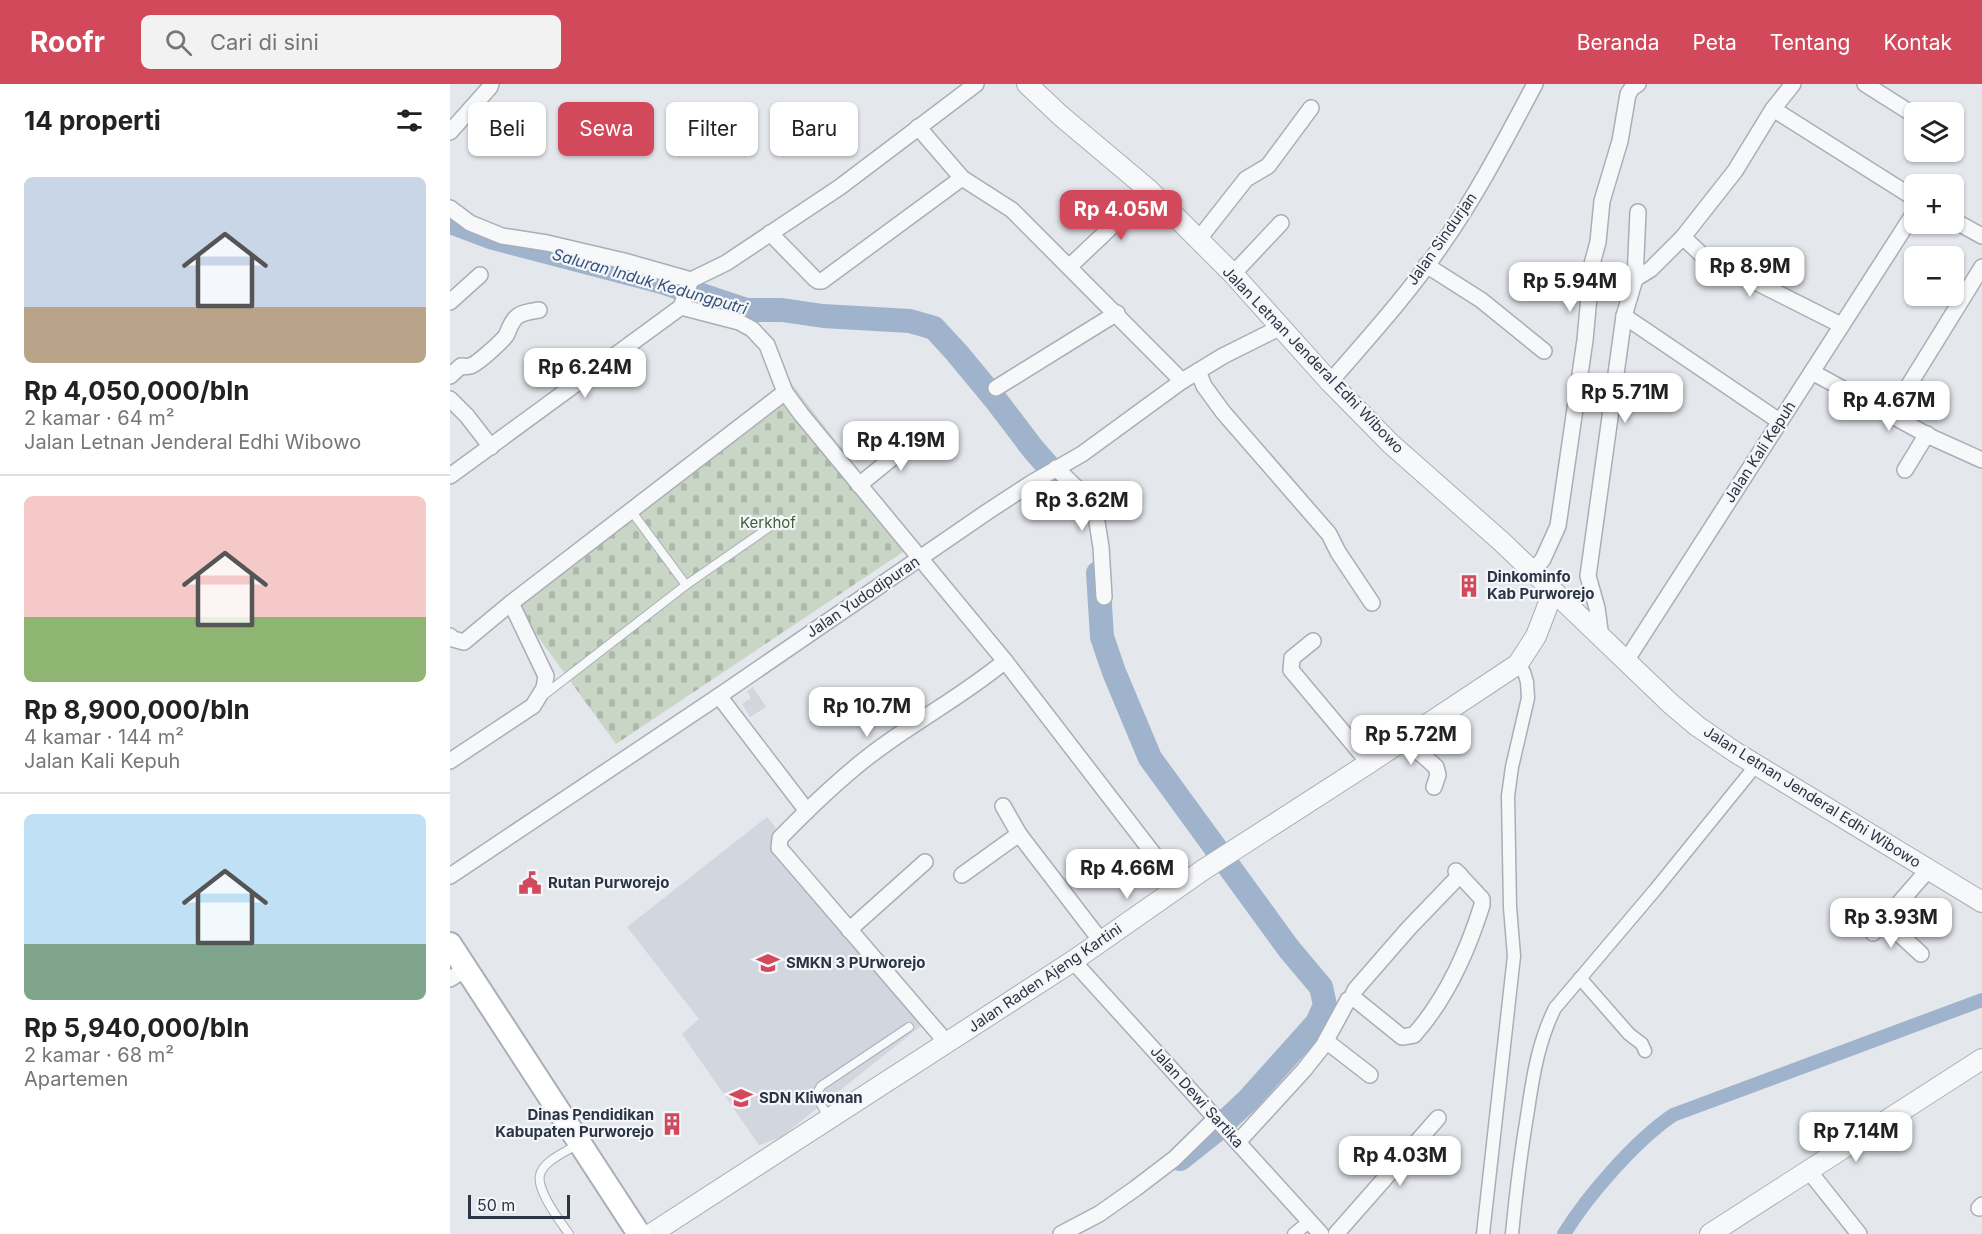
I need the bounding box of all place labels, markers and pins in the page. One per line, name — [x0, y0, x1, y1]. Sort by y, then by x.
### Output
pin: Rp 4.05M — [1059, 190, 1183, 241]
pin: Rp 8.9M — [1695, 247, 1805, 298]
pin: Rp 5.94M — [1508, 262, 1632, 313]
pin: Rp 6.24M — [523, 348, 647, 399]
pin: Rp 5.71M — [1563, 373, 1687, 424]
pin: Rp 4.67M — [1827, 381, 1951, 432]
pin: Rp 4.19M — [839, 421, 963, 472]
pin: Rp 3.62M — [1020, 481, 1144, 532]
place label: Dinkominfo Kab Purworejo — [1487, 567, 1594, 603]
building icon: Dinkominfo Kab Purworejo — [1456, 573, 1482, 599]
pin: Rp 10.7M — [805, 687, 929, 738]
pin: Rp 5.72M — [1349, 715, 1473, 766]
pin: Rp 4.66M — [1065, 849, 1189, 900]
public building icon: Rutan Purworejo — [517, 870, 543, 896]
place label: Rutan Purworejo — [548, 873, 669, 892]
pin: Rp 3.93M — [1829, 898, 1953, 949]
school or university icon: SMKN 3 PUrworejo — [755, 950, 781, 976]
place label: SMKN 3 PUrworejo — [786, 953, 925, 972]
school or university icon: SDN Kliwonan — [728, 1085, 754, 1111]
place label: SDN Kliwonan — [759, 1088, 863, 1107]
place label: Dinas Pendidikan Kabupaten Purworejo — [495, 1105, 654, 1141]
building icon: Dinas Pendidikan Kabupaten Purworejo — [659, 1111, 685, 1137]
pin: Rp 7.14M — [1794, 1112, 1918, 1163]
pin: Rp 4.03M — [1338, 1136, 1462, 1187]

